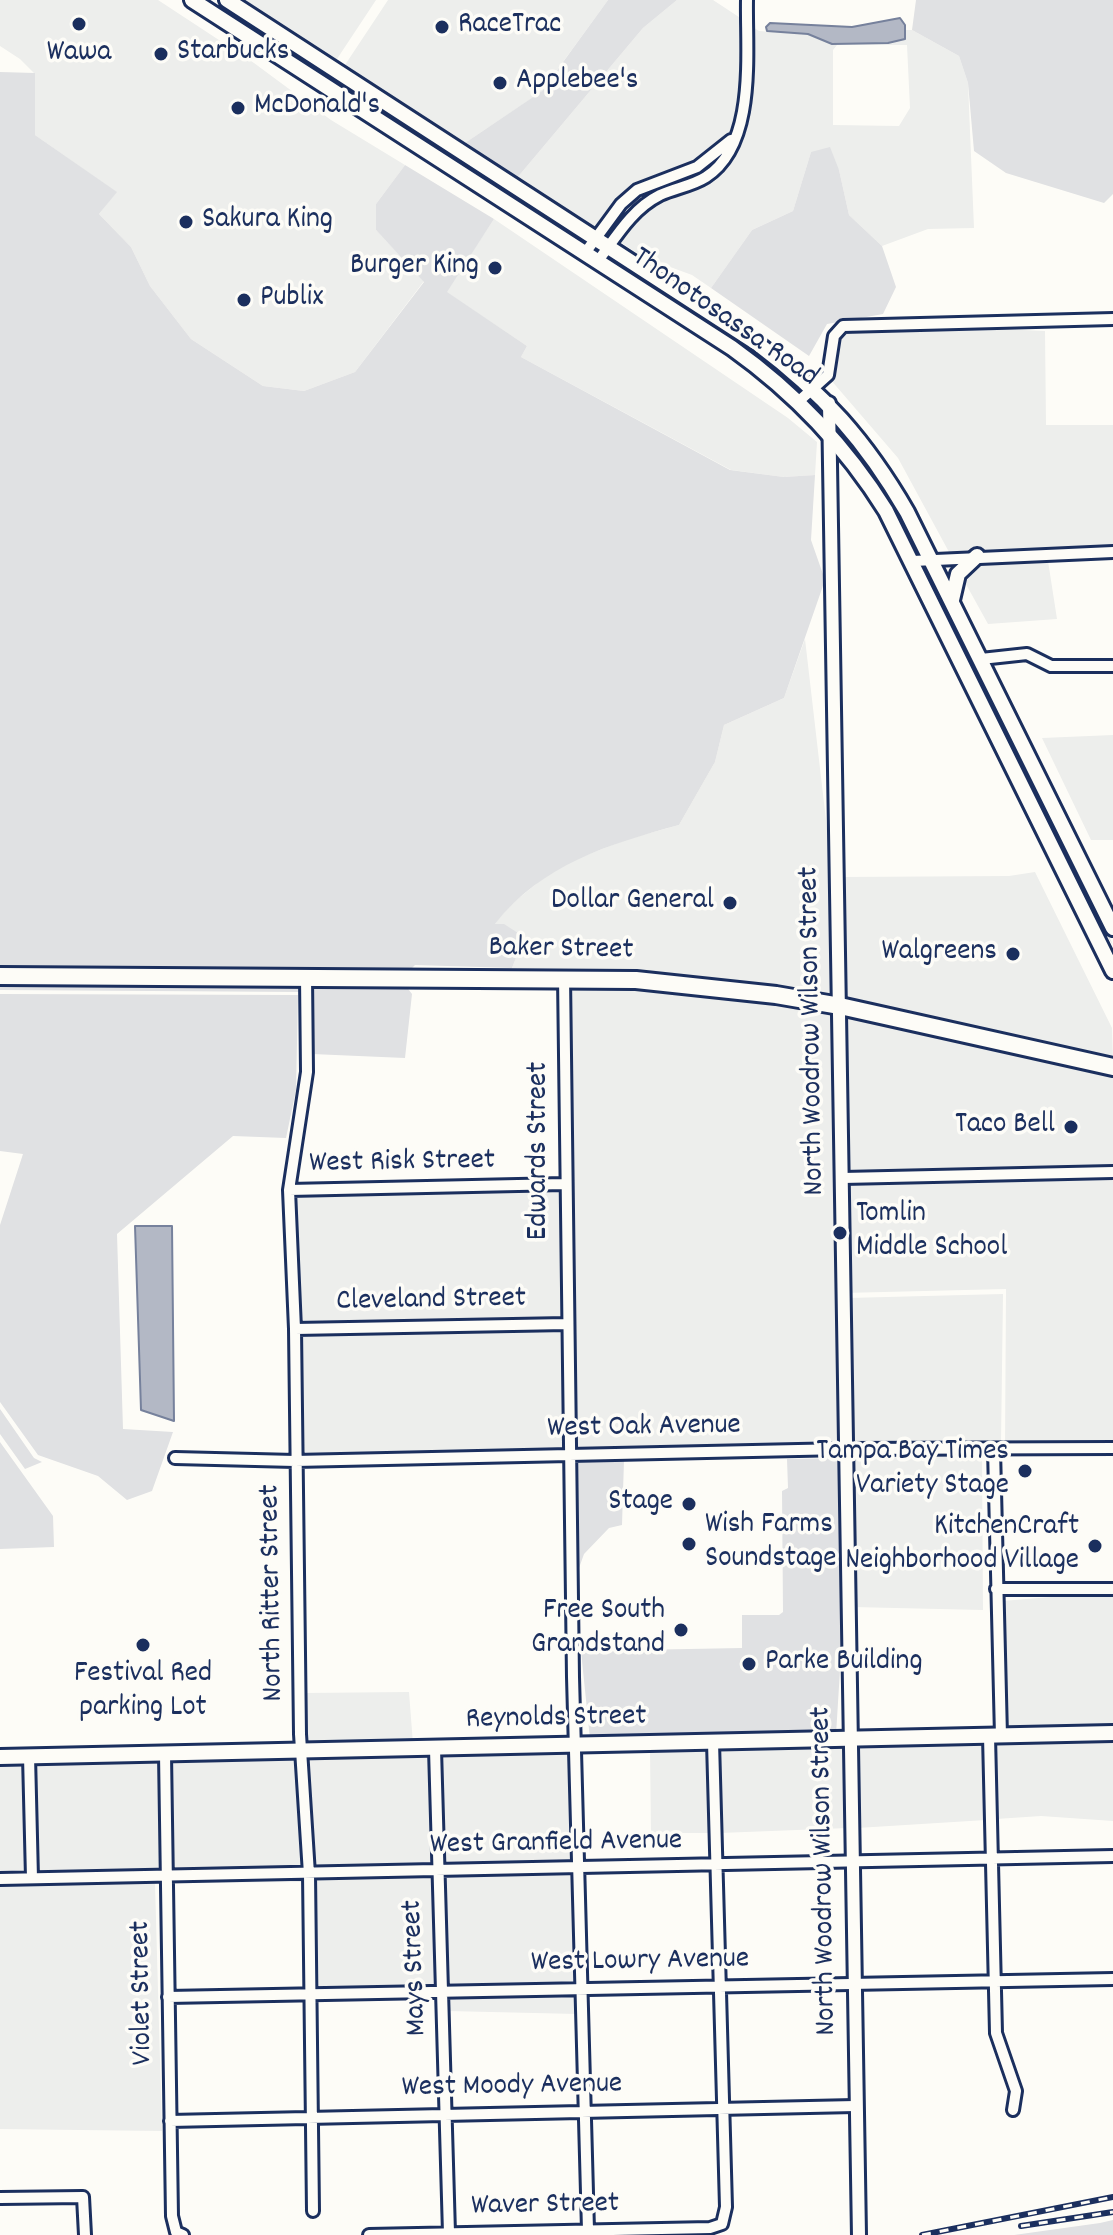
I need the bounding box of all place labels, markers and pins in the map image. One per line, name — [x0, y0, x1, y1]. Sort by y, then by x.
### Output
place label: RaceTrac — [458, 9, 561, 45]
marker: Wawa — [70, 15, 88, 33]
marker: RaceTrac — [433, 18, 451, 36]
place label: Starbucks — [177, 36, 289, 72]
place label: Wawa — [47, 37, 111, 73]
marker: Starbucks — [152, 45, 170, 63]
place label: Applebee's — [516, 65, 638, 101]
marker: Applebee's — [491, 74, 509, 92]
place label: McDonald's — [254, 90, 380, 126]
marker: McDonald's — [229, 99, 247, 117]
place label: Sakura King — [202, 204, 333, 240]
marker: Sakura King — [177, 213, 195, 231]
place label: Burger King — [350, 250, 479, 286]
marker: Burger King — [486, 259, 504, 277]
place label: Publix — [260, 282, 323, 318]
marker: Publix — [235, 291, 253, 309]
place label: Dollar General — [551, 885, 714, 921]
marker: Dollar General — [721, 894, 739, 912]
place label: Walgreens — [881, 936, 997, 972]
marker: Walgreens — [1004, 945, 1022, 963]
place label: Taco Bell — [955, 1109, 1055, 1145]
marker: Taco Bell — [1062, 1118, 1080, 1136]
place label: Tomlin Middle School — [856, 1198, 1007, 1268]
marker: Tomlin Middle School — [831, 1224, 849, 1242]
place label: Tampa Bay Times Variety Stage — [816, 1436, 1009, 1506]
marker: Tampa Bay Times Variety Stage — [1016, 1462, 1034, 1480]
place label: Stage — [608, 1486, 673, 1522]
marker: Stage — [680, 1495, 698, 1513]
place label: Wish Farms Soundstage — [705, 1509, 837, 1580]
place label: KitchenCraft Neighborhood Village — [845, 1511, 1079, 1582]
marker: Wish Farms Soundstage — [680, 1535, 698, 1553]
marker: KitchenCraft Neighborhood Village — [1086, 1537, 1104, 1555]
place label: Free South Grandstand — [531, 1595, 665, 1666]
marker: Free South Grandstand — [672, 1621, 690, 1639]
marker: Festival Red parking Lot — [134, 1636, 152, 1654]
place label: Parke Building — [765, 1646, 923, 1682]
marker: Parke Building — [740, 1655, 758, 1673]
place label: Festival Red parking Lot — [74, 1658, 212, 1728]

